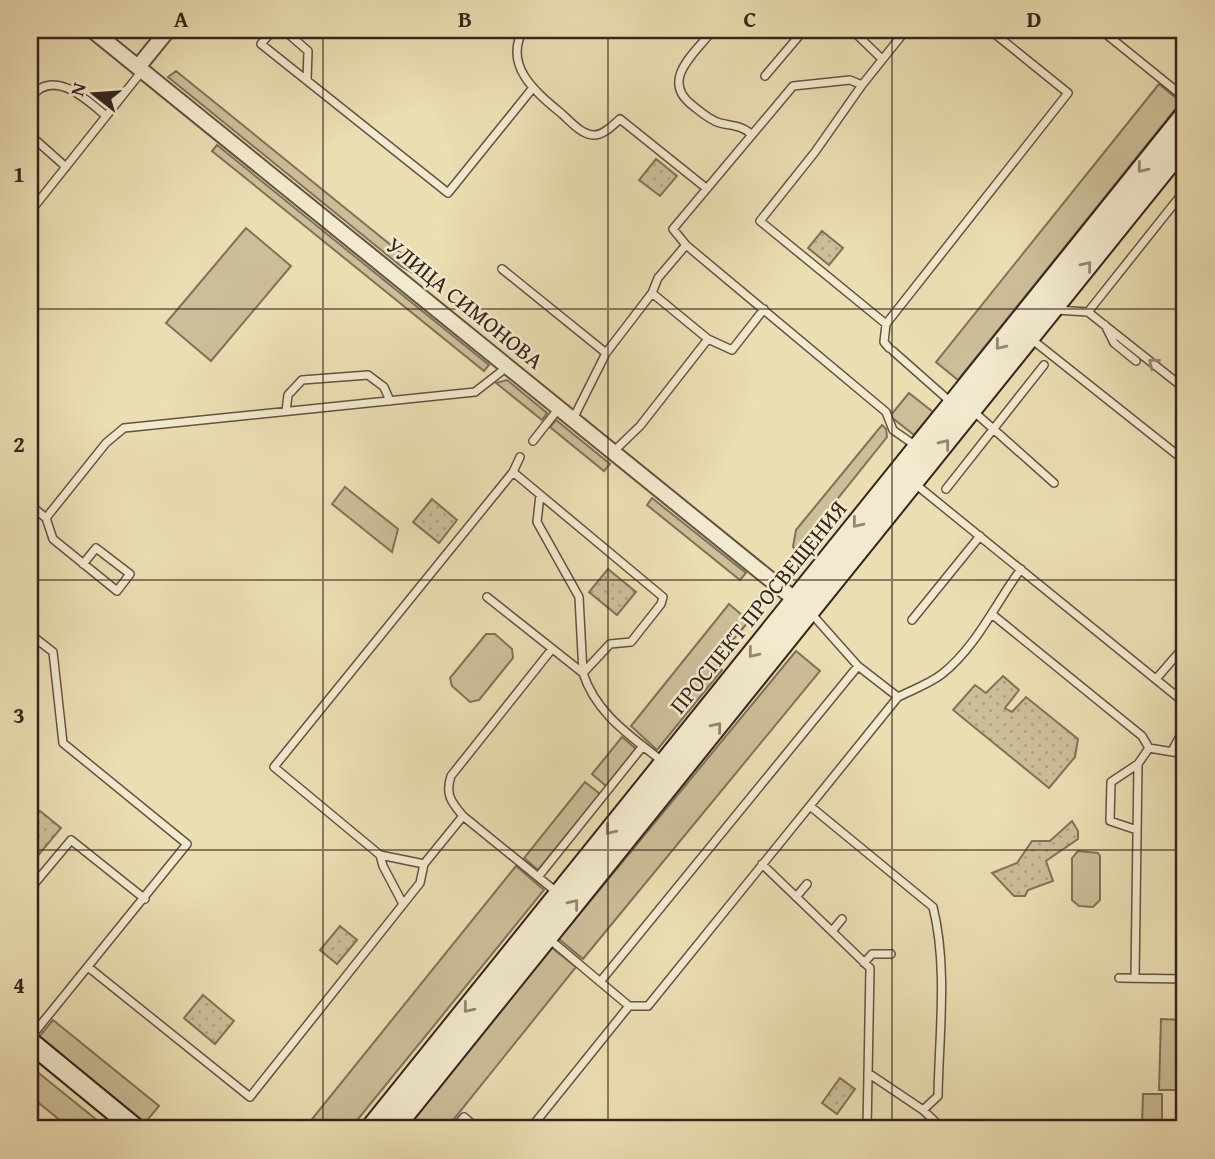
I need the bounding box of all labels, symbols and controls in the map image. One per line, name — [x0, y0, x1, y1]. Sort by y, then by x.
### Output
text: A — [174, 2, 189, 35]
text: B — [458, 2, 472, 35]
text: C — [743, 2, 757, 35]
text: D — [1027, 2, 1042, 35]
north arrow — [60, 60, 130, 130]
text: N — [62, 79, 93, 99]
text: 1 — [13, 157, 25, 190]
one-way arrow — [1138, 161, 1151, 173]
street label: УЛИЦА СИМОНОВА — [379, 229, 551, 377]
one-way arrow — [1079, 262, 1091, 275]
one-way arrow — [996, 337, 1008, 350]
one-way arrow — [1148, 358, 1160, 371]
text: 2 — [13, 427, 25, 460]
one-way arrow — [936, 439, 949, 451]
street label: ПРОСПЕКТ ПРОСВЕЩЕНИЯ — [661, 493, 854, 720]
one-way arrow — [853, 515, 866, 527]
one-way arrow — [748, 646, 761, 658]
text: 3 — [13, 698, 25, 731]
one-way arrow — [708, 722, 721, 734]
one-way arrow — [606, 822, 618, 835]
one-way arrow — [566, 900, 579, 912]
text: 4 — [13, 968, 25, 1001]
one-way arrow — [463, 1000, 476, 1012]

